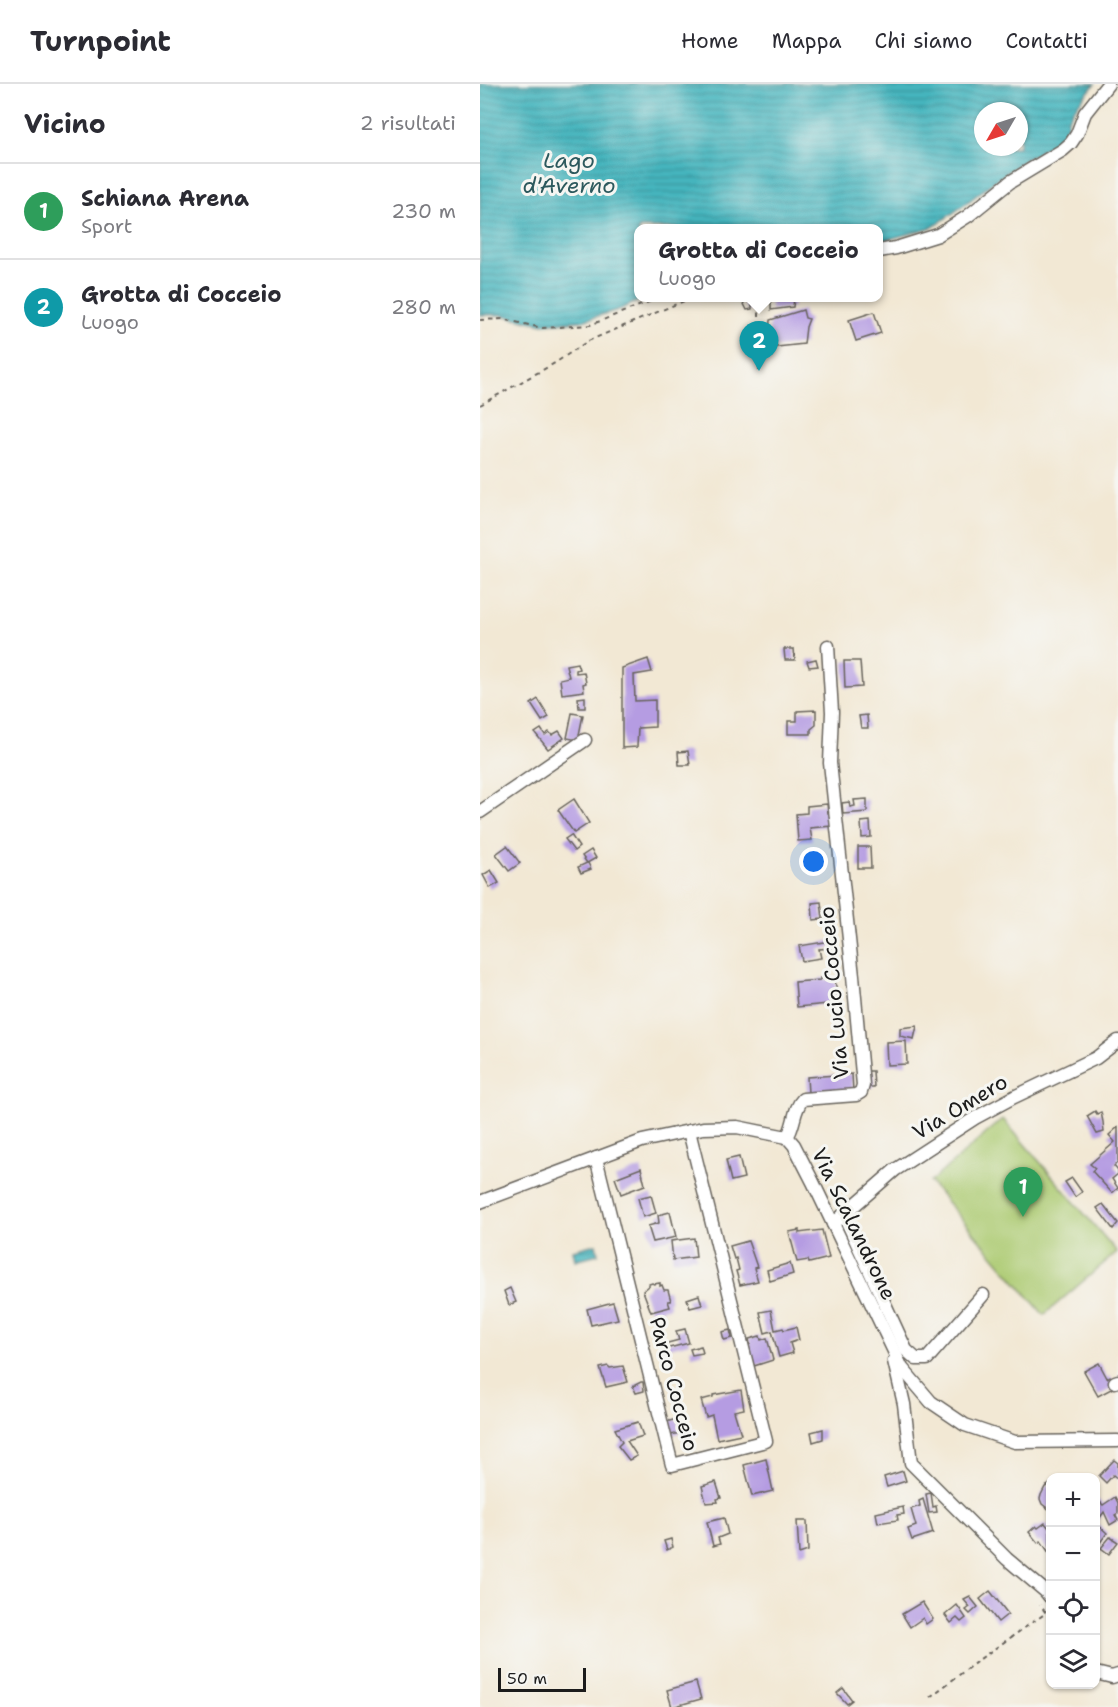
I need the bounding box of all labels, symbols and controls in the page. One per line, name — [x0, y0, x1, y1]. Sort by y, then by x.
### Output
text: Turnpoint — [30, 22, 171, 60]
text: Home — [681, 27, 739, 55]
text: Mappa — [772, 27, 842, 55]
text: Chi siamo — [875, 27, 972, 55]
text: Contatti — [1005, 27, 1088, 55]
north arrow — [974, 102, 1028, 156]
text: Vicino — [24, 106, 106, 141]
text: 2 risultati — [360, 110, 456, 136]
water label: Lago d'Averno — [522, 146, 616, 200]
text: Schiana Arena — [81, 184, 249, 213]
text: 1 — [39, 198, 48, 224]
text: 230 m — [391, 198, 456, 224]
text: Sport — [81, 213, 132, 239]
popup — [634, 224, 883, 302]
text: Grotta di Cocceio — [658, 236, 859, 265]
text: Luogo — [658, 265, 716, 291]
text: Grotta di Cocceio — [81, 280, 282, 309]
text: 2 — [37, 294, 51, 320]
text: 280 m — [391, 294, 456, 320]
text: Luogo — [81, 309, 139, 335]
pin: 2 — [740, 322, 778, 371]
your location — [799, 847, 828, 876]
street label: Via Lucio Cocceio — [812, 905, 856, 1081]
street label: Via Omero — [907, 1068, 1013, 1146]
street label: Via Scalandrone — [805, 1143, 903, 1305]
pin: 1 — [1004, 1168, 1042, 1217]
street label: Parco Cocceio — [643, 1314, 705, 1454]
map controls — [1046, 1473, 1100, 1689]
button: + — [1046, 1473, 1100, 1527]
button: − — [1046, 1527, 1100, 1581]
button: locate — [1046, 1581, 1100, 1635]
button: layers — [1046, 1635, 1100, 1689]
scale bar — [498, 1665, 586, 1692]
text: 50 m — [507, 1668, 547, 1689]

